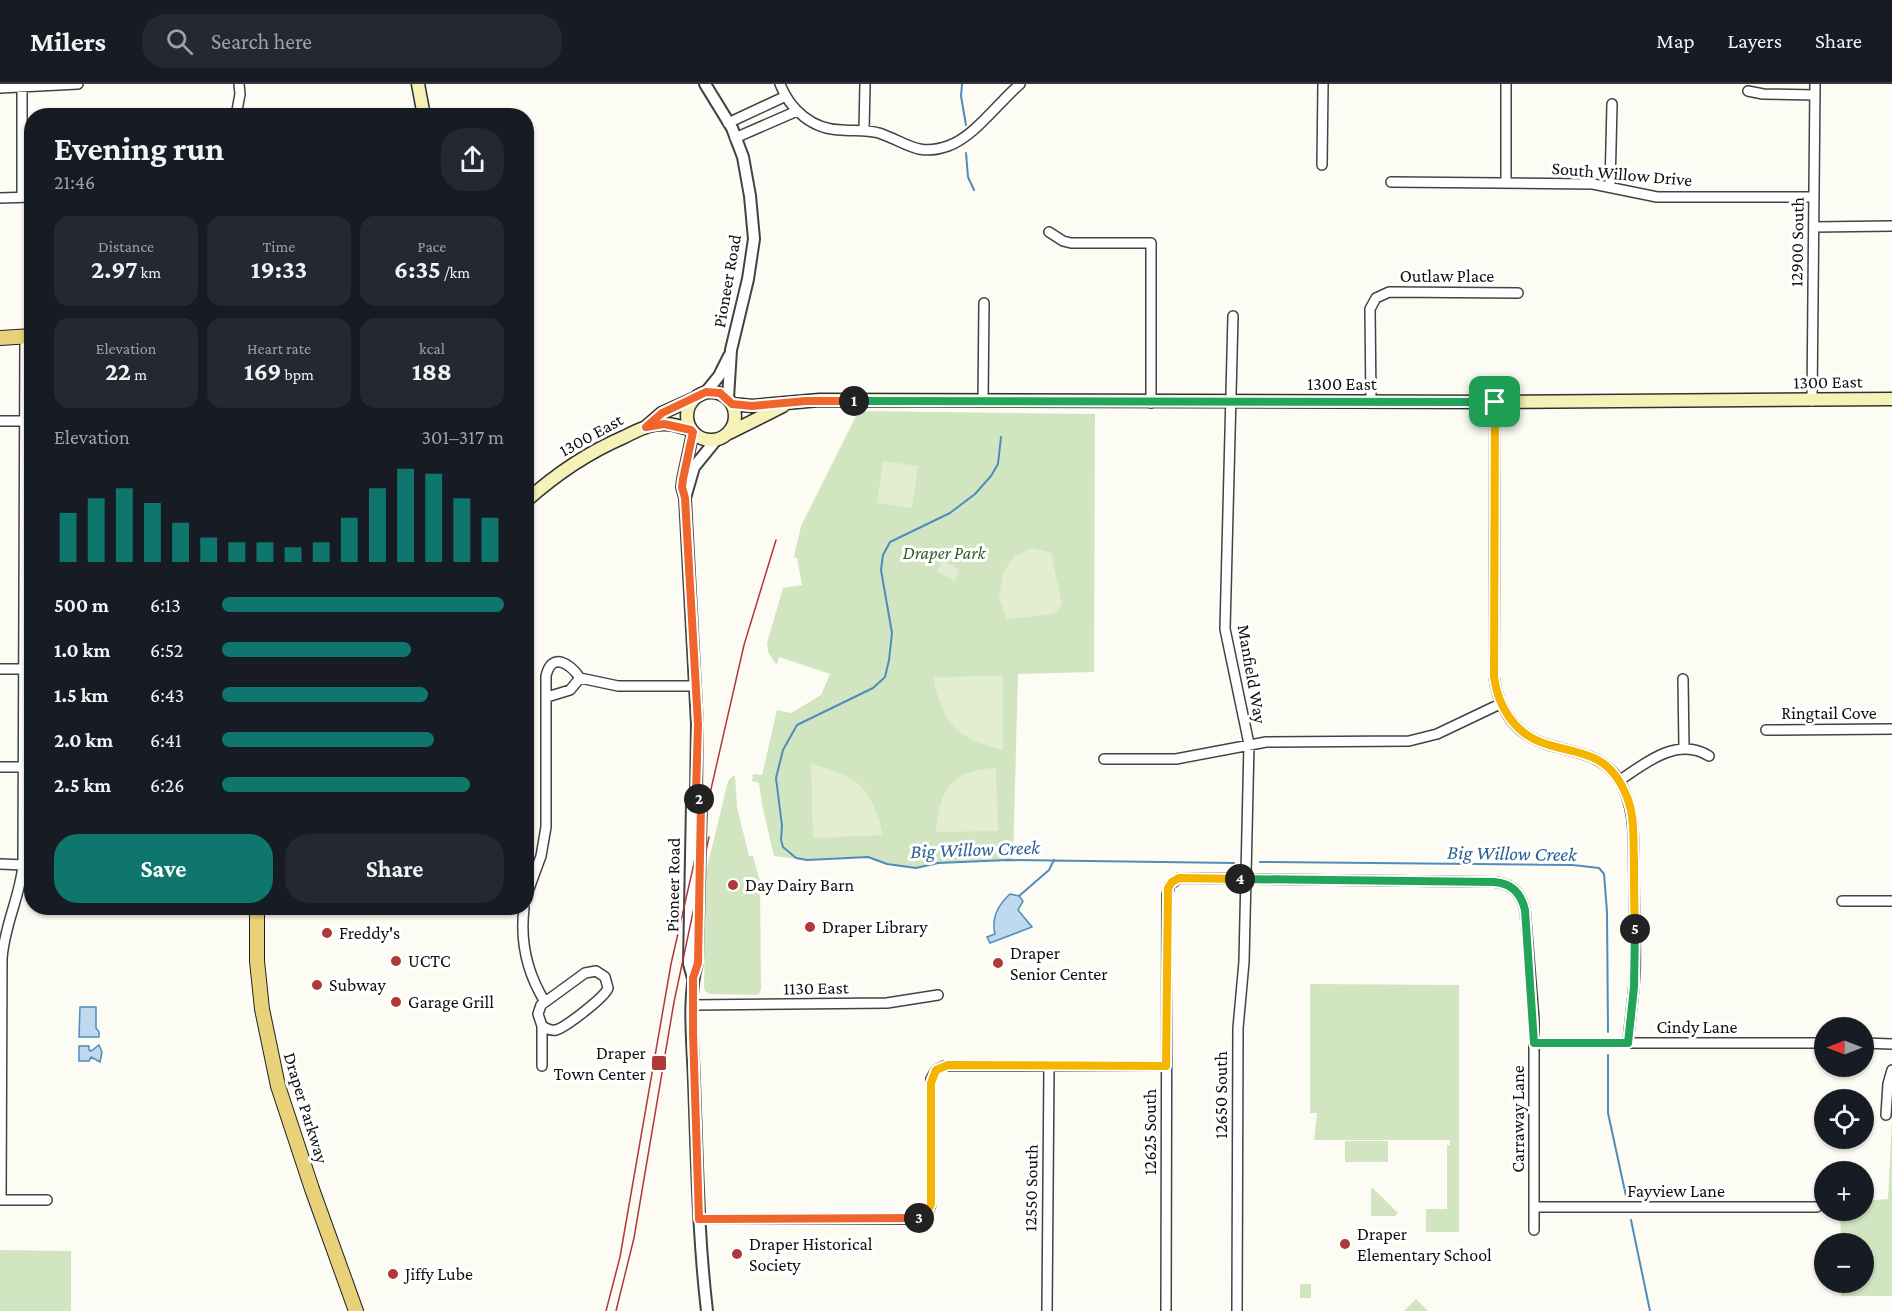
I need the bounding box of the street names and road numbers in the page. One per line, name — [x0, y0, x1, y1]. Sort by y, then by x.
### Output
street label: South Willow Drive — [1551, 158, 1693, 190]
street label: 12900 South — [1786, 197, 1808, 287]
street label: Pioneer Road — [709, 232, 745, 329]
street label: Outlaw Place — [1400, 266, 1494, 286]
street label: 1300 East — [1793, 371, 1864, 393]
street label: 1300 East — [1307, 374, 1378, 394]
street label: 1300 East — [556, 409, 627, 461]
street label: Manfield Way — [1233, 623, 1271, 726]
street label: Ringtail Cove — [1781, 703, 1877, 723]
street label: Pioneer Road — [662, 837, 684, 932]
street label: 1130 East — [783, 977, 850, 999]
street label: Cindy Lane — [1656, 1017, 1738, 1037]
street label: Draper Parkway — [280, 1050, 333, 1167]
street label: 12650 South — [1211, 1051, 1231, 1139]
street label: Carraway Lane — [1508, 1065, 1528, 1173]
street label: 12625 South — [1140, 1089, 1160, 1175]
street label: 12550 South — [1020, 1144, 1042, 1232]
street label: Fayview Lane — [1627, 1181, 1725, 1201]

